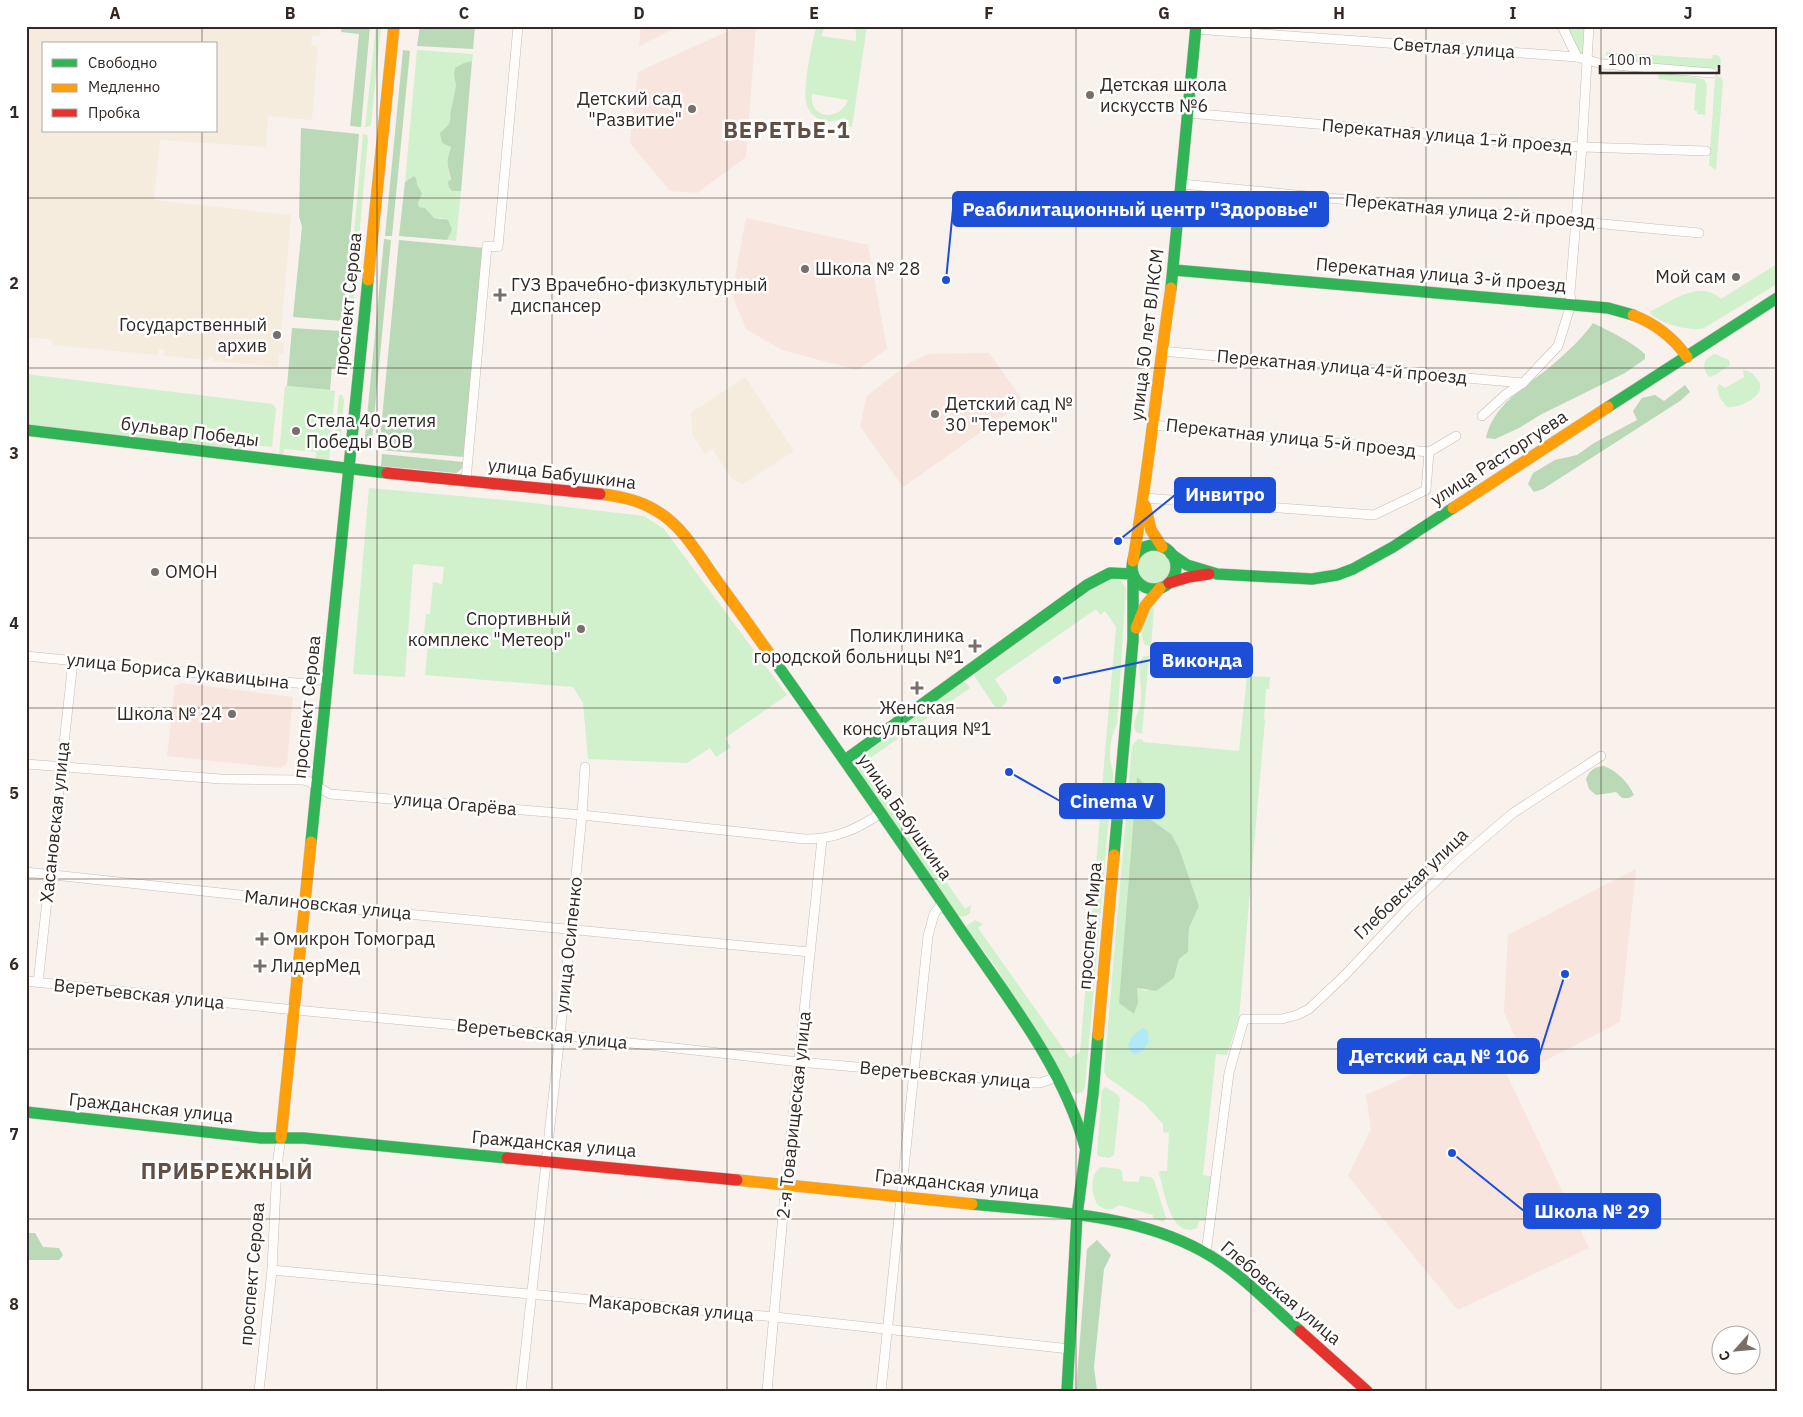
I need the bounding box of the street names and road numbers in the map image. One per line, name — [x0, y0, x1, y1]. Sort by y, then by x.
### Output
street label: Светлая улица — [1392, 32, 1516, 63]
street label: Перекатная улица 1-й проезд — [1321, 113, 1574, 158]
street label: Перекатная улица 2-й проезд — [1344, 188, 1597, 233]
street label: проспект Серова — [329, 231, 366, 377]
street label: улица 50 лет ВЛКСМ — [1125, 247, 1168, 422]
street label: Перекатная улица 3-й проезд — [1315, 252, 1568, 297]
street label: Перекатная улица 4-й проезд — [1216, 344, 1469, 389]
street label: улица Расторгуева — [1426, 405, 1572, 510]
street label: бульвар Победы — [120, 412, 260, 451]
street label: Перекатная улица 5-й проезд — [1165, 413, 1418, 462]
street label: улица Бабушкина — [487, 453, 638, 494]
street label: проспект Серова — [288, 634, 325, 780]
street label: улица Бориса Рукавицына — [66, 647, 291, 694]
street label: Хасановская улица — [35, 740, 74, 904]
street label: улица Бабушкина — [853, 749, 958, 885]
street label: улица Огарёва — [392, 787, 518, 820]
street label: Глебовская улица — [1349, 823, 1473, 944]
street label: проспект Мира — [1072, 861, 1107, 991]
street label: улица Осипенко — [550, 876, 587, 1014]
street label: Малиновская улица — [243, 884, 413, 925]
street label: Веретьевская улица — [53, 973, 226, 1014]
street label: 2-я Товарищеская улица — [771, 1010, 816, 1220]
street label: Веретьевская улица — [456, 1013, 629, 1054]
street label: Веретьевская улица — [859, 1056, 1032, 1093]
street label: Гражданская улица — [68, 1087, 235, 1128]
street label: Гражданская улица — [471, 1125, 638, 1162]
street label: Гражданская улица — [874, 1163, 1041, 1204]
street label: проспект Серова — [234, 1201, 269, 1347]
street label: Глебовская улица — [1216, 1236, 1347, 1350]
street label: Макаровская улица — [587, 1289, 755, 1326]

